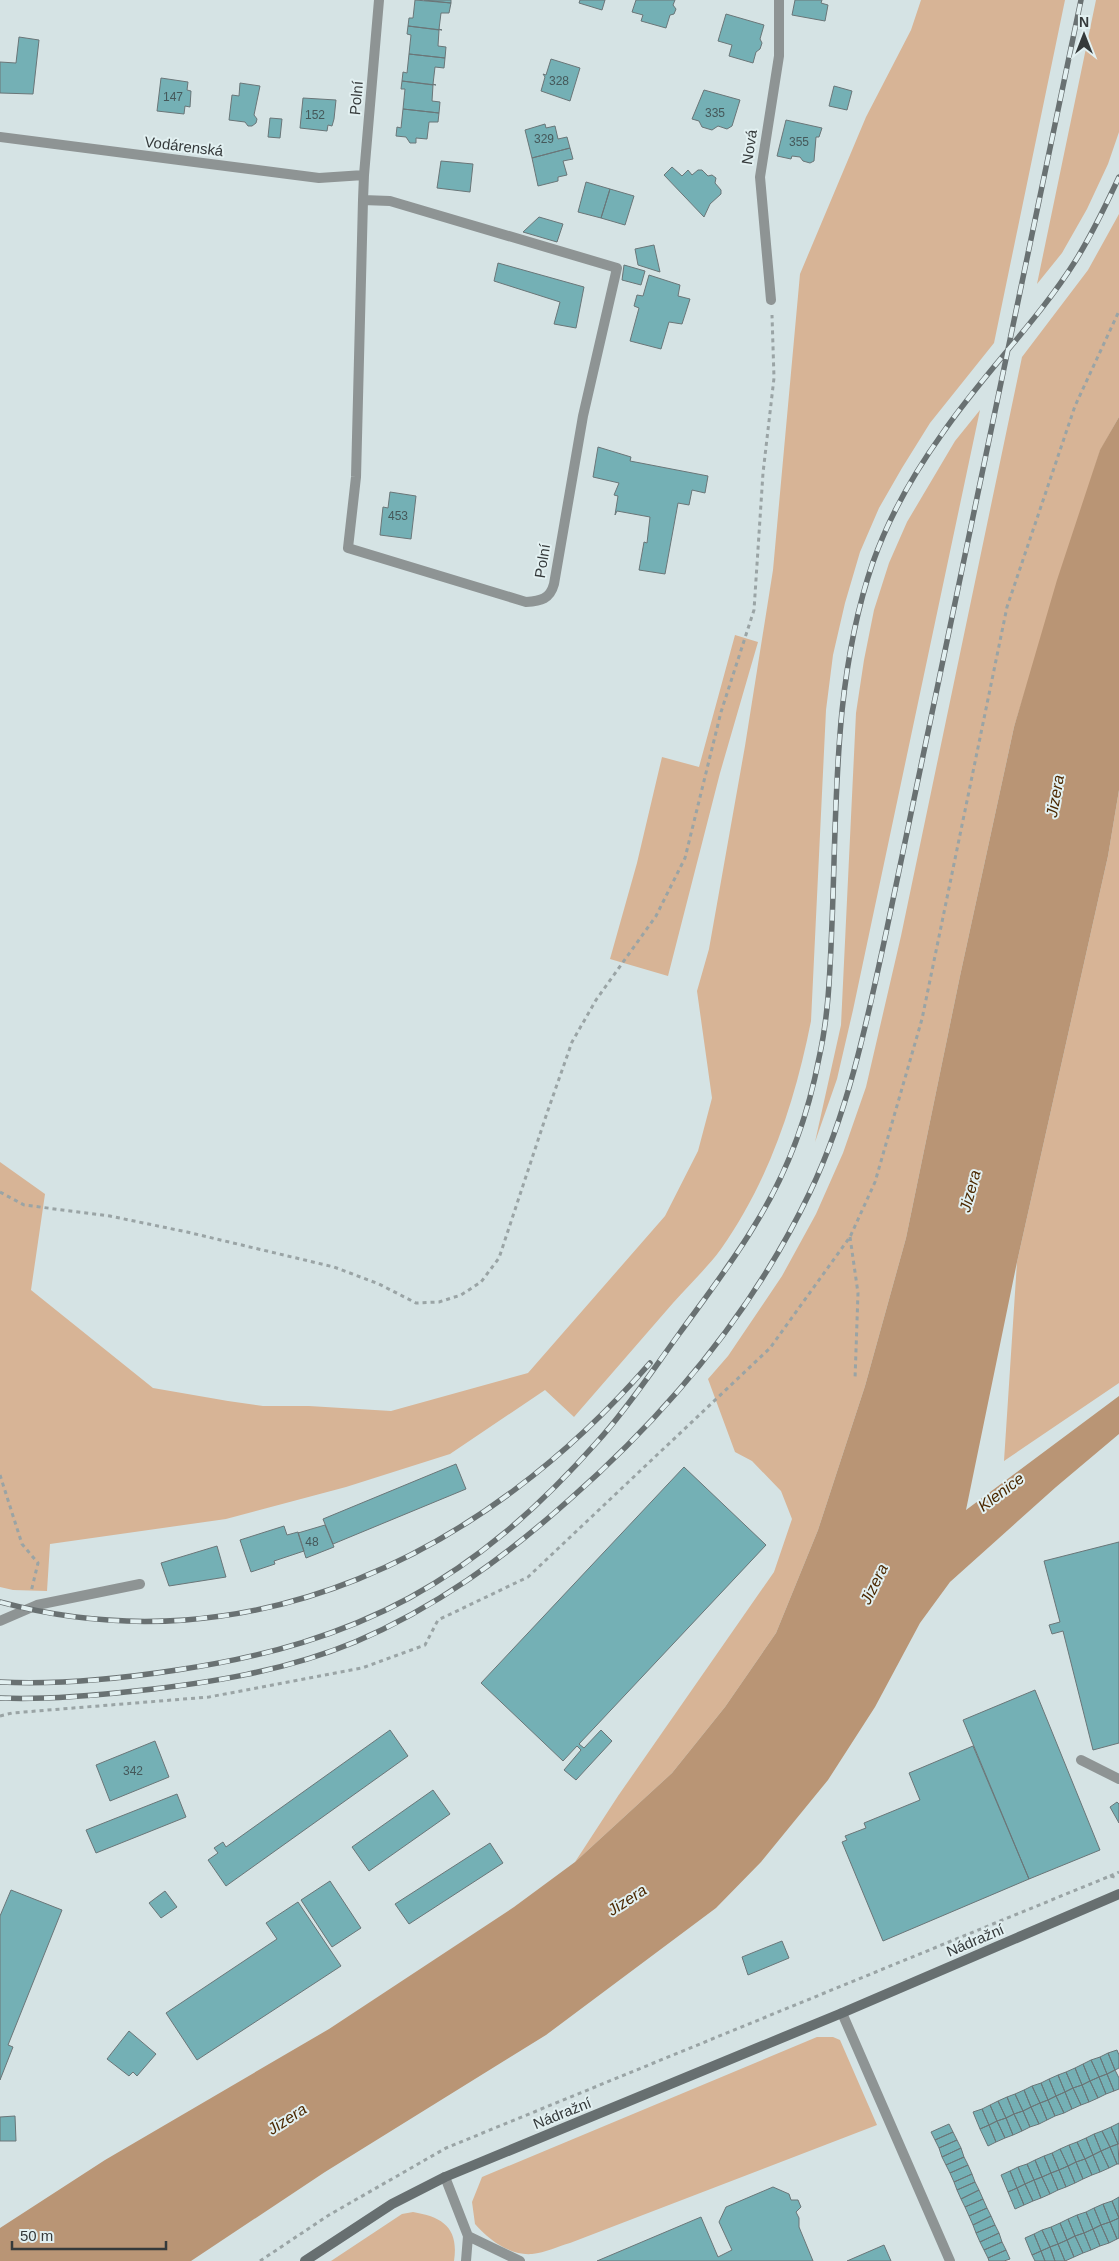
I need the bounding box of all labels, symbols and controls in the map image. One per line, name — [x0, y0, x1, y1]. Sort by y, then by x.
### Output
north arrow — [1059, 10, 1109, 60]
text: N — [1079, 14, 1089, 30]
house number: 328 — [549, 74, 569, 88]
street label: Polní — [346, 79, 366, 116]
house number: 147 — [163, 90, 183, 104]
house number: 335 — [705, 106, 725, 120]
house number: 152 — [305, 108, 325, 122]
street label: Nová — [738, 128, 760, 166]
house number: 329 — [534, 132, 554, 146]
street label: Vodárenská — [144, 133, 225, 159]
house number: 355 — [789, 135, 809, 149]
house number: 453 — [388, 509, 408, 523]
street label: Polní — [531, 542, 553, 579]
water label: Jizera — [1043, 773, 1067, 819]
water label: Jizera — [956, 1168, 984, 1215]
water label: Klenice — [975, 1469, 1027, 1515]
house number: 48 — [305, 1535, 319, 1549]
water label: Jizera — [857, 1561, 891, 1608]
house number: 342 — [123, 1764, 143, 1778]
water label: Jizera — [604, 1881, 650, 1919]
street label: Nádražní — [944, 1920, 1007, 1960]
street label: Nádražní — [531, 2093, 594, 2132]
water label: Jizera — [264, 2100, 310, 2138]
scale bar — [12, 2218, 166, 2250]
text: 50 m — [20, 2227, 53, 2244]

